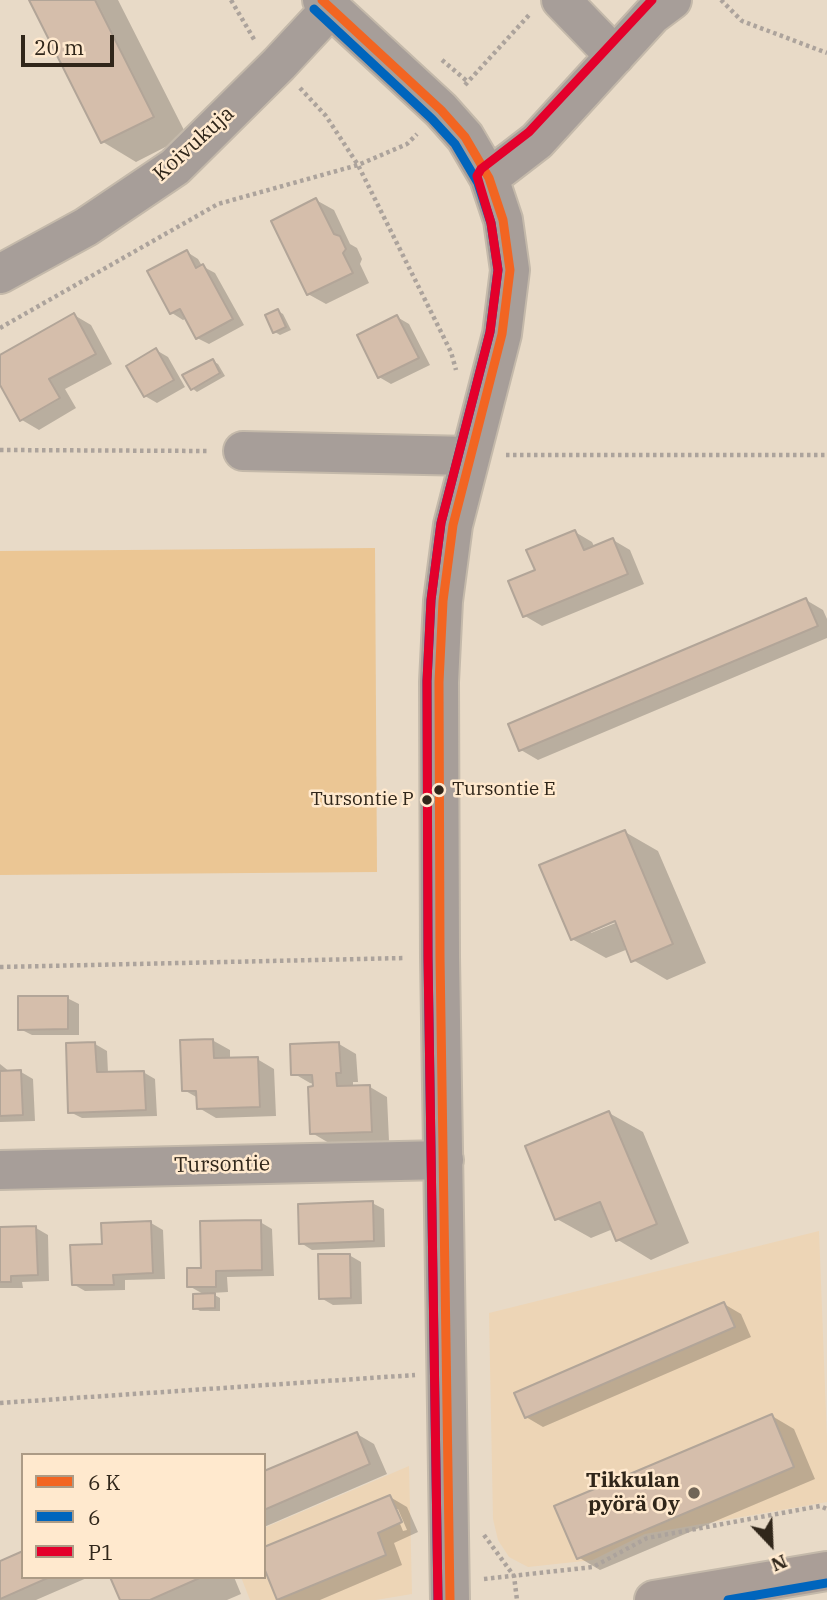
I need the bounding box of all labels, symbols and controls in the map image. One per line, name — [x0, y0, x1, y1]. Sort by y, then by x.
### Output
scale bar — [24, 21, 117, 65]
text: 20 m — [34, 33, 84, 61]
street label: Koivukuja — [148, 101, 240, 187]
place label: Tursontie E — [452, 779, 556, 801]
marker: Tursontie E — [432, 783, 446, 797]
place label: Tursontie P — [311, 789, 414, 811]
marker: Tursontie P — [420, 793, 434, 807]
street label: Tursontie — [174, 1152, 270, 1178]
legend — [21, 1453, 266, 1579]
text: 6 K — [88, 1468, 120, 1496]
place label: Tikkulan pyörä Oy — [586, 1468, 680, 1518]
marker: Tikkulan pyörä Oy — [686, 1485, 702, 1501]
text: 6 — [88, 1503, 101, 1531]
north arrow — [736, 1509, 806, 1579]
text: P1 — [88, 1538, 114, 1566]
text: N — [768, 1549, 791, 1577]

